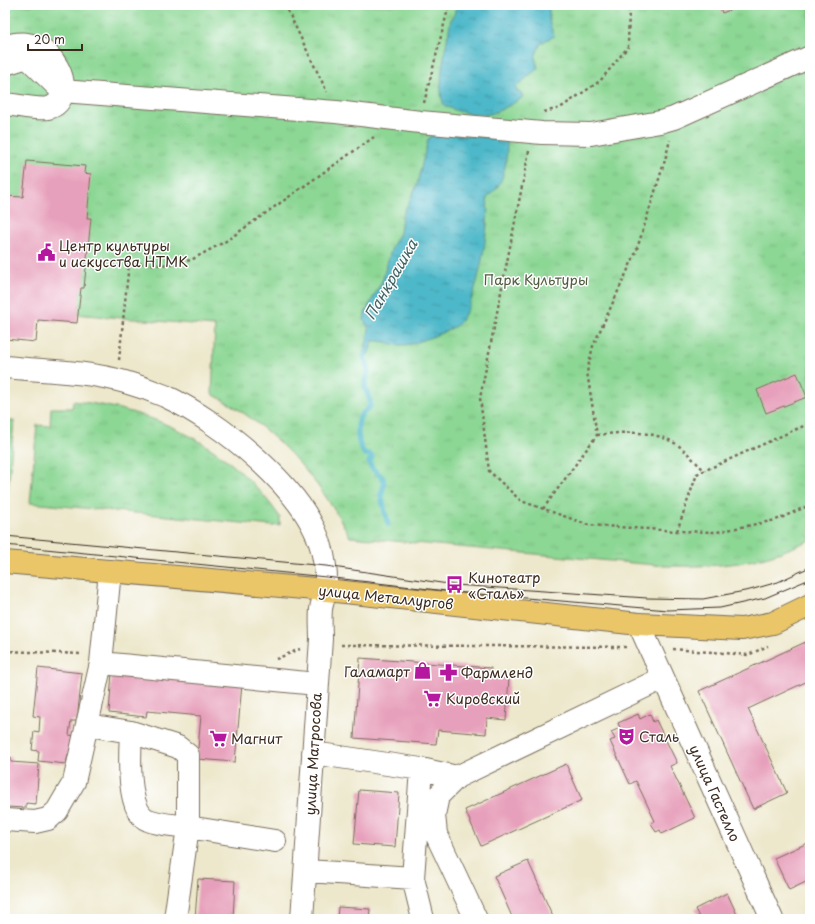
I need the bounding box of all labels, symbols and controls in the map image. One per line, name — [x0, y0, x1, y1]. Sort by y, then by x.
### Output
scale bar — [28, 26, 82, 52]
text: 20 m — [34, 30, 65, 48]
water label: Панкрашка — [358, 234, 423, 324]
place label: Центр культуры и искусства НТМК — [59, 235, 188, 272]
public building icon: Центр культуры и искусства НТМК — [36, 243, 56, 263]
park label: Парк Культуры — [484, 269, 588, 290]
place label: Кинотеатр «Сталь» — [468, 567, 540, 604]
bus stop icon: Кинотеатр «Сталь» — [445, 575, 465, 595]
street label: улица Металлургов — [317, 579, 455, 615]
place label: Галамарт — [344, 661, 410, 682]
shop icon: Галамарт — [413, 661, 433, 681]
pharmacy icon: Фармленд — [438, 662, 458, 682]
place label: Фармленд — [461, 662, 533, 683]
supermarket icon: Кировский — [423, 688, 443, 708]
place label: Кировский — [446, 688, 520, 709]
street label: улица Матросова — [299, 692, 327, 816]
theatre icon: Сталь — [616, 726, 636, 746]
place label: Сталь — [639, 726, 679, 747]
supermarket icon: Магнит — [208, 728, 228, 748]
place label: Магнит — [231, 728, 283, 749]
street label: улица Гастелло — [684, 741, 746, 845]

